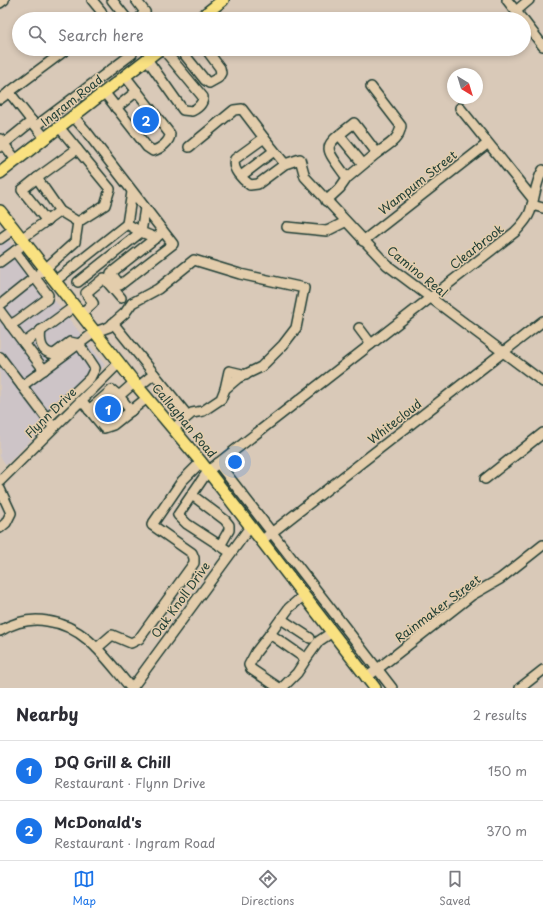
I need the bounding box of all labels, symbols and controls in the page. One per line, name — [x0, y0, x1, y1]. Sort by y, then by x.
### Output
search box — [12, 12, 531, 56]
icon: search — [26, 23, 48, 45]
text: Search here — [58, 23, 144, 46]
north arrow — [447, 68, 483, 104]
street label: Ingram Road — [37, 70, 106, 130]
pin: 2 — [133, 105, 159, 135]
street label: Wampum Street — [374, 146, 461, 219]
street label: Clearbrook — [446, 219, 507, 273]
street label: Camino Real — [384, 241, 452, 301]
street label: Callaghan Road — [148, 379, 221, 461]
street label: Flynn Drive — [20, 383, 80, 442]
pin: 1 — [95, 394, 121, 424]
street label: Whitecloud — [364, 395, 425, 448]
your location — [225, 452, 245, 472]
street label: Oak Knoll Drive — [146, 558, 214, 641]
street label: Rainmaker Street — [391, 570, 484, 646]
text: Nearby — [16, 701, 78, 727]
text: 2 results — [473, 705, 527, 724]
text: DQ Grill & Chill — [54, 750, 171, 773]
text: 1 — [26, 761, 32, 780]
text: 150 m — [488, 761, 527, 780]
text: Restaurant · Flynn Drive — [54, 773, 205, 792]
text: McDonald's — [54, 810, 142, 833]
text: 2 — [24, 821, 34, 840]
text: 370 m — [486, 821, 527, 840]
text: Restaurant · Ingram Road — [54, 833, 215, 852]
tab: Map — [72, 868, 96, 909]
tab: Directions — [241, 868, 294, 909]
tab: Saved — [439, 868, 471, 909]

